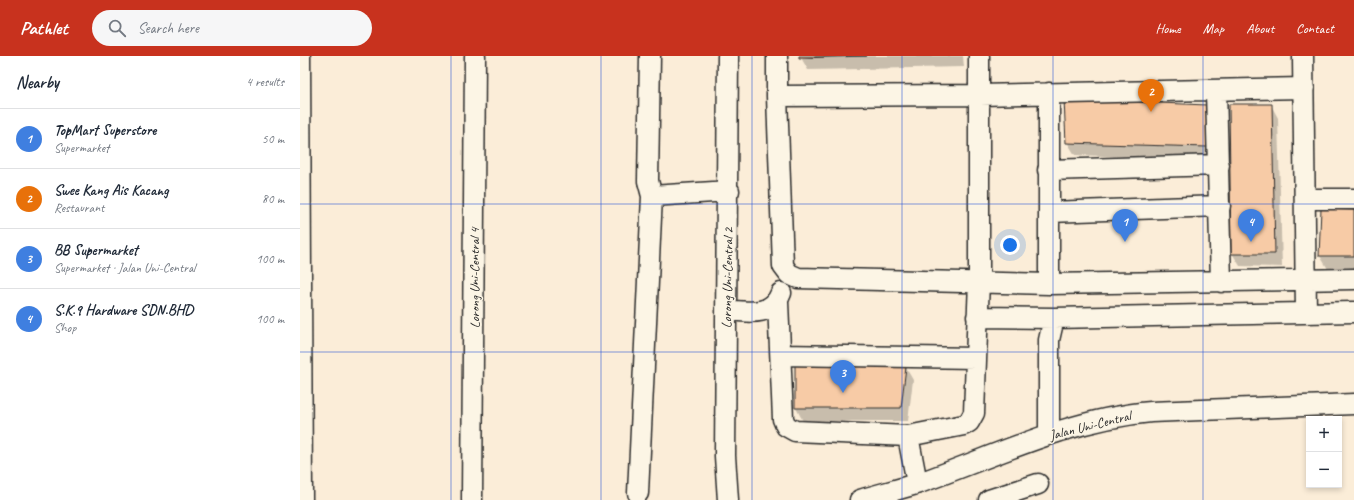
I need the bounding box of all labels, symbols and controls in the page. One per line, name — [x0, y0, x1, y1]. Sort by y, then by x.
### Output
search box — [92, 10, 372, 46]
text: Pathlet — [20, 16, 68, 40]
icon: search — [106, 17, 128, 39]
text: Search here — [138, 19, 199, 38]
text: Home — [1155, 20, 1181, 37]
text: Map — [1203, 20, 1224, 37]
text: About — [1246, 20, 1274, 37]
text: Contact — [1296, 20, 1334, 37]
text: Nearby — [16, 72, 59, 93]
text: 4 results — [246, 74, 284, 90]
pin: 2 — [1138, 79, 1164, 112]
text: TopMart Superstore — [54, 121, 156, 140]
text: 1 — [26, 131, 32, 147]
text: 50 m — [262, 131, 284, 147]
text: Supermarket — [54, 140, 109, 156]
text: Swee Kang Ais Kacang — [54, 181, 169, 200]
text: 2 — [26, 191, 32, 207]
text: 80 m — [262, 191, 284, 207]
text: Restaurant — [54, 200, 104, 216]
pin: 1 — [1112, 209, 1138, 242]
pin: 4 — [1238, 209, 1264, 242]
street label: Lorong Uni-Central 4 — [466, 226, 483, 328]
street label: Lorong Uni-Central 2 — [718, 226, 737, 328]
your location — [1000, 235, 1020, 255]
text: BB Supermarket — [54, 241, 138, 260]
text: 3 — [26, 251, 32, 267]
text: 100 m — [256, 251, 284, 267]
text: Supermarket · Jalan Uni-Central — [54, 260, 195, 276]
text: S.K.9 Hardware SDN.BHD — [54, 301, 193, 320]
text: 4 — [26, 311, 32, 327]
text: 100 m — [256, 311, 284, 327]
text: Shop — [54, 320, 76, 336]
pin: 3 — [830, 360, 856, 393]
street label: Jalan Uni-Central — [1047, 407, 1135, 444]
map controls — [1306, 416, 1342, 488]
button: + — [1306, 416, 1342, 452]
button: − — [1306, 452, 1342, 488]

